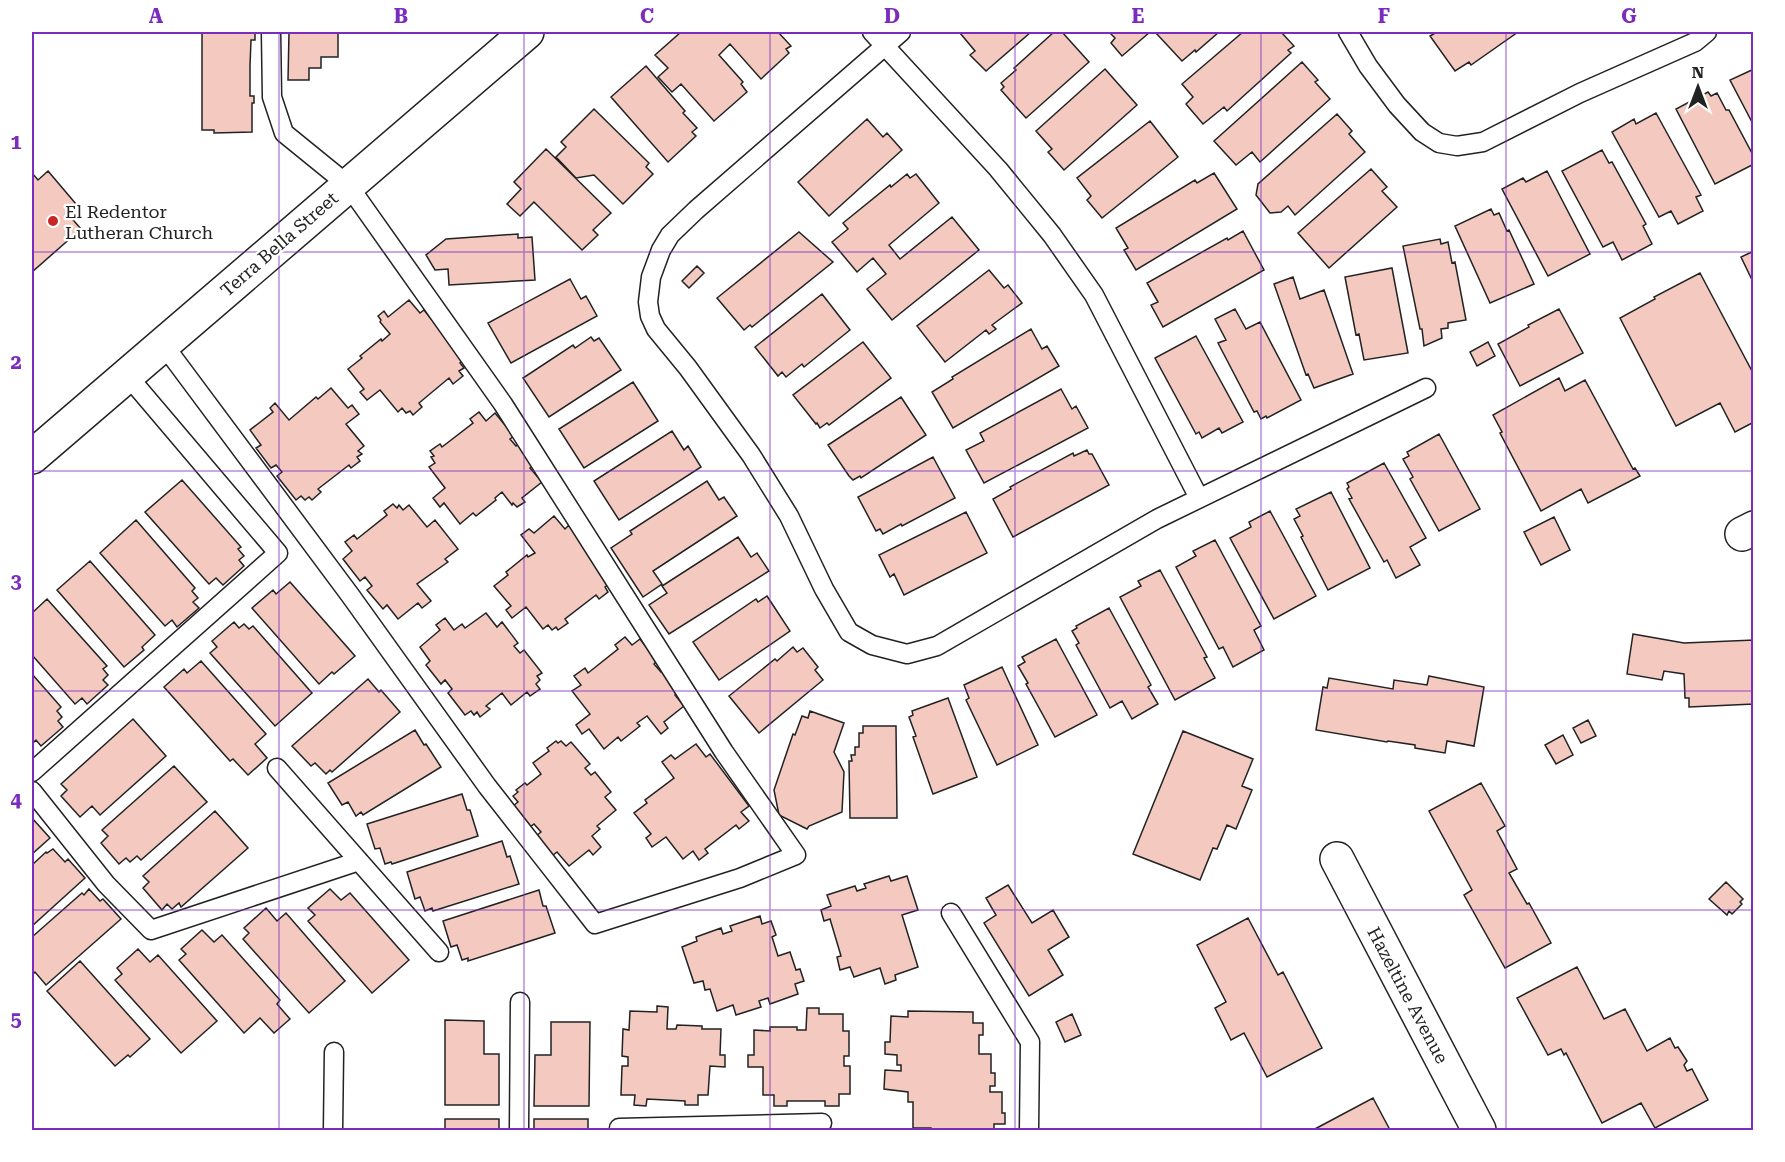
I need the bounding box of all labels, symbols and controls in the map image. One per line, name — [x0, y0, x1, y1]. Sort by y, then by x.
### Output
text: A — [149, 4, 164, 28]
text: B — [394, 4, 408, 28]
text: C — [640, 4, 654, 28]
text: D — [884, 4, 900, 28]
text: E — [1132, 4, 1145, 28]
text: F — [1378, 4, 1390, 28]
text: G — [1621, 4, 1637, 28]
north arrow — [1668, 57, 1728, 117]
text: N — [1692, 63, 1704, 82]
text: 1 — [10, 130, 22, 154]
street label: Terra Bella Street — [216, 187, 342, 301]
place label: El Redentor Lutheran Church — [65, 201, 214, 243]
marker: El Redentor Lutheran Church — [46, 214, 60, 228]
text: 2 — [10, 350, 22, 374]
text: 3 — [10, 569, 22, 593]
text: 4 — [10, 788, 22, 812]
street label: Hazeltine Avenue — [1363, 923, 1453, 1067]
text: 5 — [10, 1007, 22, 1031]

